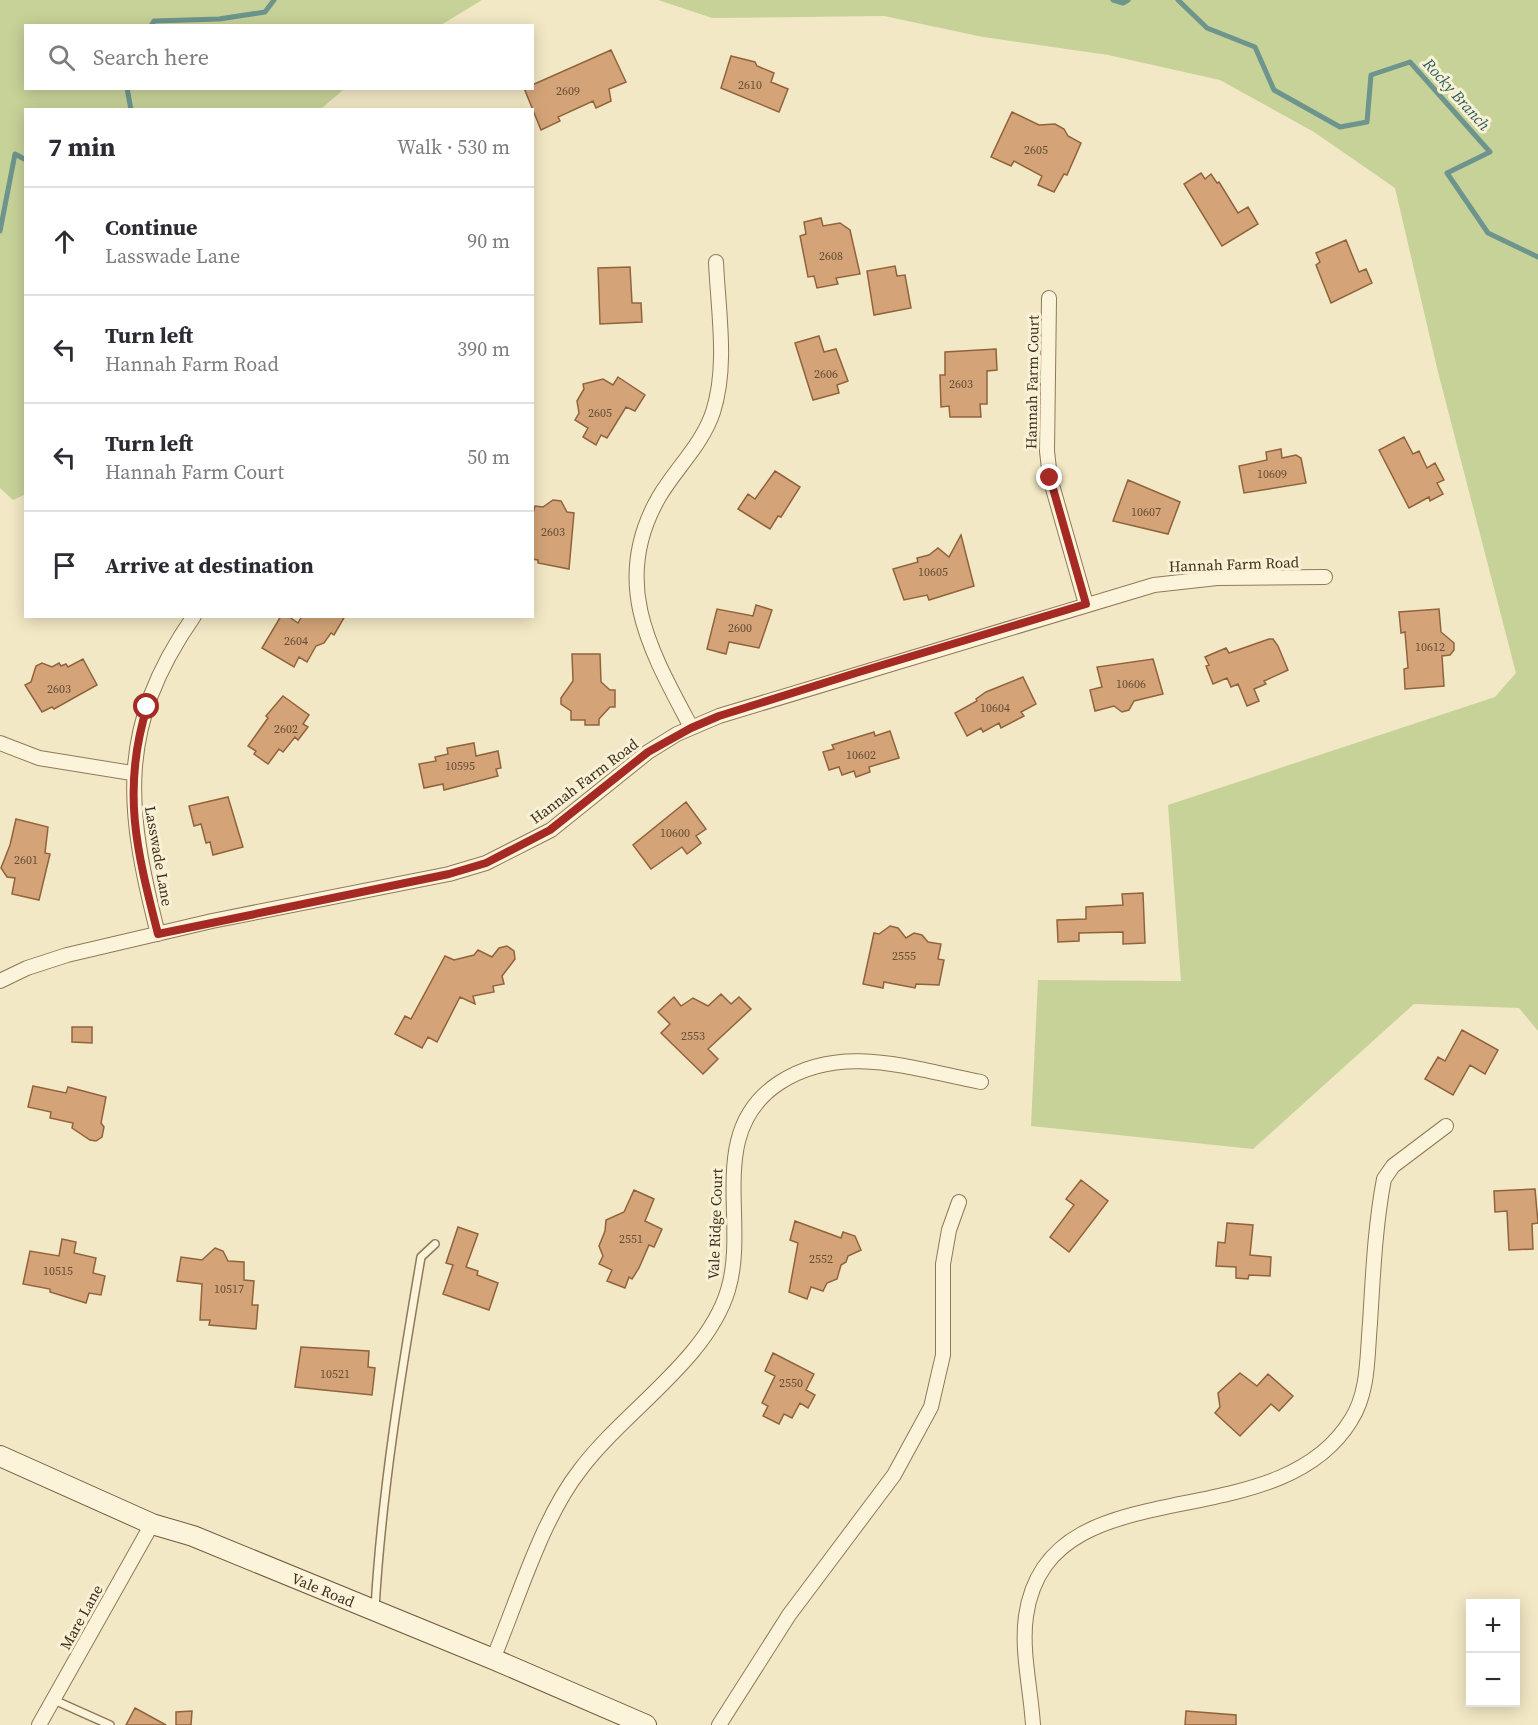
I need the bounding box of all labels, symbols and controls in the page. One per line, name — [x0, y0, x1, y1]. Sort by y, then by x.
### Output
search box — [24, 24, 534, 90]
icon: search — [45, 41, 78, 74]
text: Search here — [93, 42, 209, 72]
water label: Rocky Branch — [1418, 52, 1496, 135]
house number: 2610 — [738, 77, 762, 93]
house number: 2609 — [556, 83, 580, 99]
text: 7 min — [48, 129, 115, 165]
text: Walk · 530 m — [397, 133, 510, 161]
house number: 2605 — [1024, 142, 1048, 158]
text: Continue — [105, 212, 198, 242]
icon: ahead — [48, 225, 81, 258]
text: 90 m — [467, 227, 510, 255]
text: Lasswade Lane — [105, 242, 240, 270]
house number: 2608 — [819, 248, 843, 264]
street label: Hannah Farm Court — [1020, 315, 1044, 449]
text: Turn left — [105, 320, 193, 350]
icon: left — [48, 333, 81, 366]
text: 390 m — [457, 335, 510, 363]
text: Hannah Farm Road — [105, 350, 279, 378]
house number: 2606 — [814, 366, 838, 382]
house number: 2603 — [949, 376, 973, 392]
house number: 2605 — [588, 405, 612, 421]
text: Turn left — [105, 428, 193, 458]
icon: left — [48, 441, 81, 474]
text: 50 m — [467, 443, 510, 471]
text: Hannah Farm Court — [105, 458, 284, 486]
route end — [1036, 464, 1062, 490]
house number: 10609 — [1257, 466, 1287, 482]
house number: 10607 — [1131, 504, 1161, 520]
house number: 2603 — [541, 524, 565, 540]
icon: arrive — [48, 549, 81, 582]
text: Arrive at destination — [105, 550, 314, 580]
street label: Hannah Farm Road — [1168, 551, 1300, 577]
house number: 10605 — [918, 564, 948, 580]
house number: 2600 — [728, 620, 752, 636]
house number: 2604 — [284, 633, 308, 649]
house number: 10612 — [1415, 639, 1445, 655]
house number: 10606 — [1116, 676, 1146, 692]
house number: 2603 — [47, 681, 71, 697]
route start — [133, 693, 159, 719]
house number: 10604 — [980, 700, 1010, 716]
house number: 2602 — [274, 721, 298, 737]
street label: Hannah Farm Road — [526, 733, 643, 829]
house number: 10602 — [846, 747, 876, 763]
house number: 10595 — [445, 758, 475, 774]
street label: Lasswade Lane — [140, 804, 178, 908]
house number: 10600 — [660, 825, 690, 841]
house number: 2601 — [14, 852, 38, 868]
house number: 2555 — [892, 948, 916, 964]
house number: 2553 — [681, 1028, 705, 1044]
street label: Vale Ridge Court — [703, 1168, 727, 1280]
house number: 2551 — [619, 1231, 643, 1247]
house number: 2552 — [809, 1251, 833, 1267]
house number: 10515 — [43, 1263, 73, 1279]
house number: 10517 — [214, 1281, 244, 1297]
house number: 10521 — [320, 1366, 350, 1382]
house number: 2550 — [779, 1375, 803, 1391]
street label: Vale Road — [289, 1567, 358, 1612]
street label: Mare Lane — [55, 1580, 108, 1653]
map controls — [1466, 1599, 1520, 1707]
button: + — [1466, 1599, 1520, 1653]
button: − — [1466, 1653, 1520, 1707]

